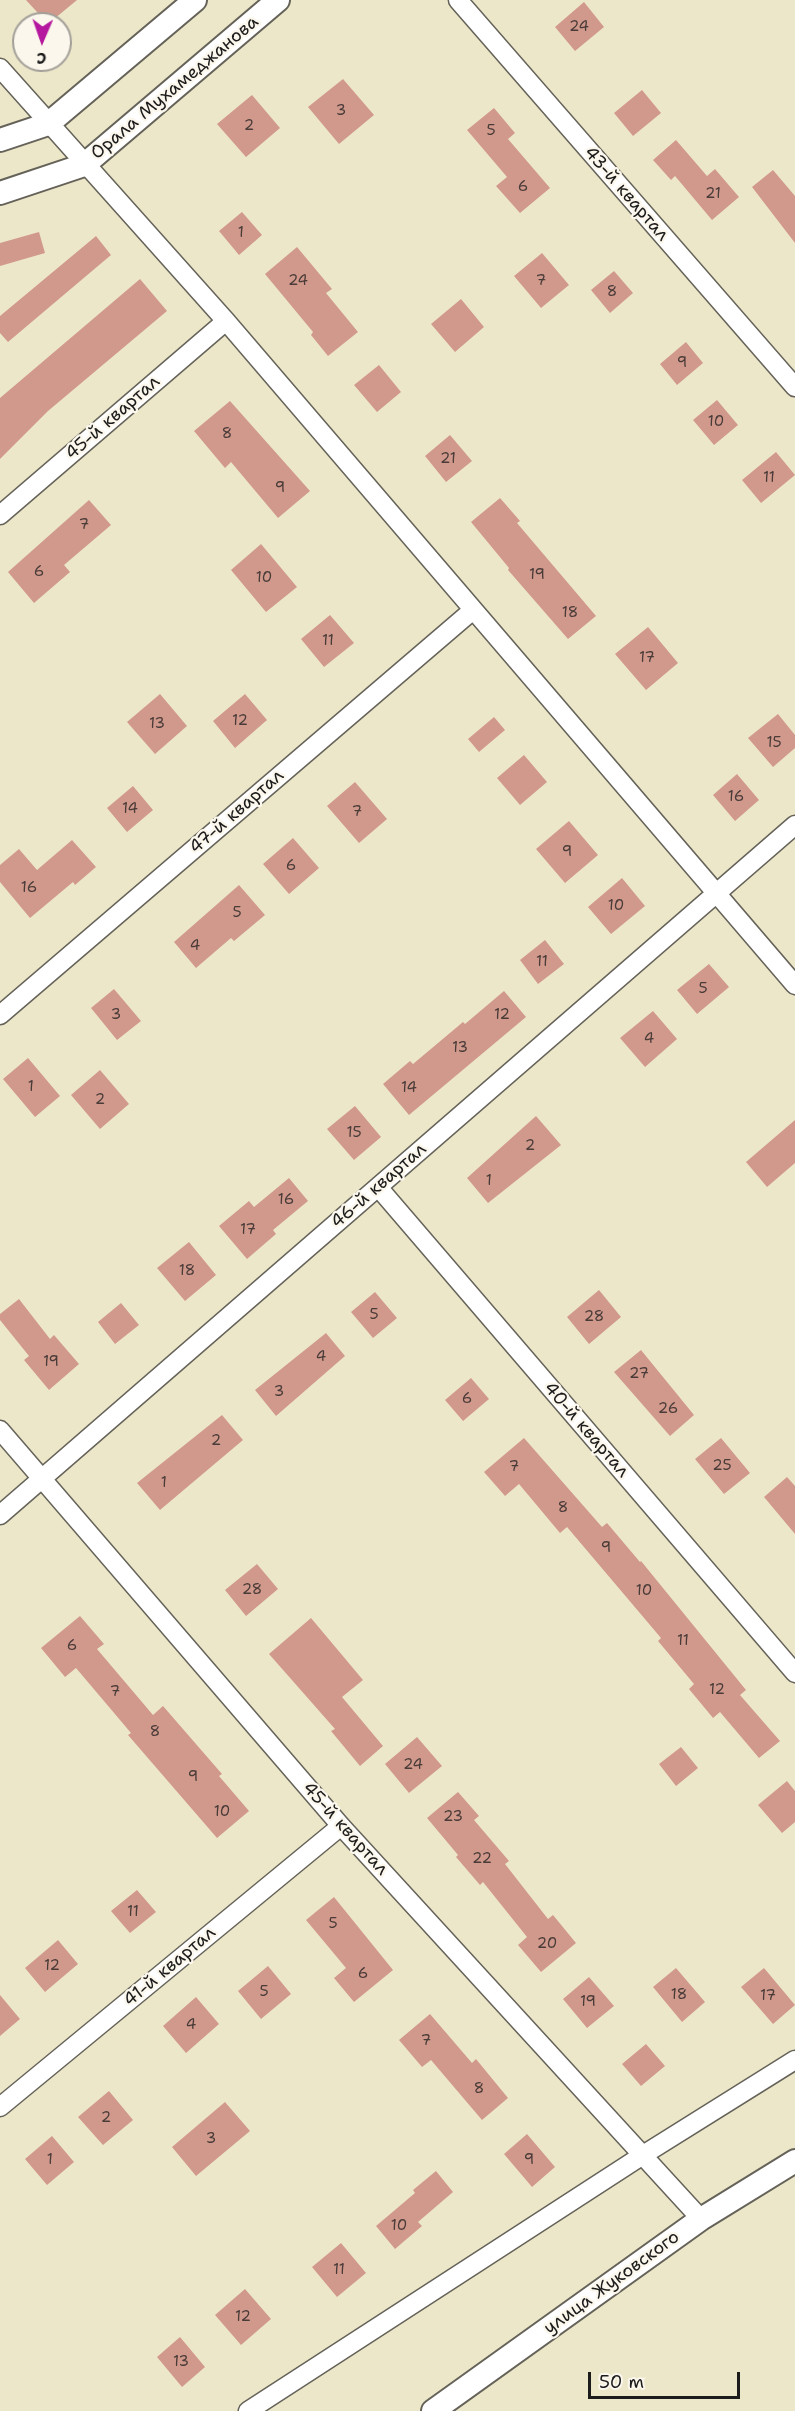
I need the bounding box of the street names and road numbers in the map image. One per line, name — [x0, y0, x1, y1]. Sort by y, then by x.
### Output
street label: Орала Мухамеджанова — [87, 12, 263, 164]
street label: 43-й квартал — [579, 142, 673, 246]
street label: 45-й квартал — [61, 371, 165, 465]
street label: 47-й квартал — [185, 765, 289, 859]
street label: 46-й квартал — [327, 1139, 431, 1233]
street label: 40-й квартал — [539, 1378, 633, 1482]
street label: 45-й квартал — [298, 1778, 392, 1880]
street label: 41-й квартал — [120, 1922, 220, 2012]
street label: улица Жуковского — [540, 2227, 684, 2339]

